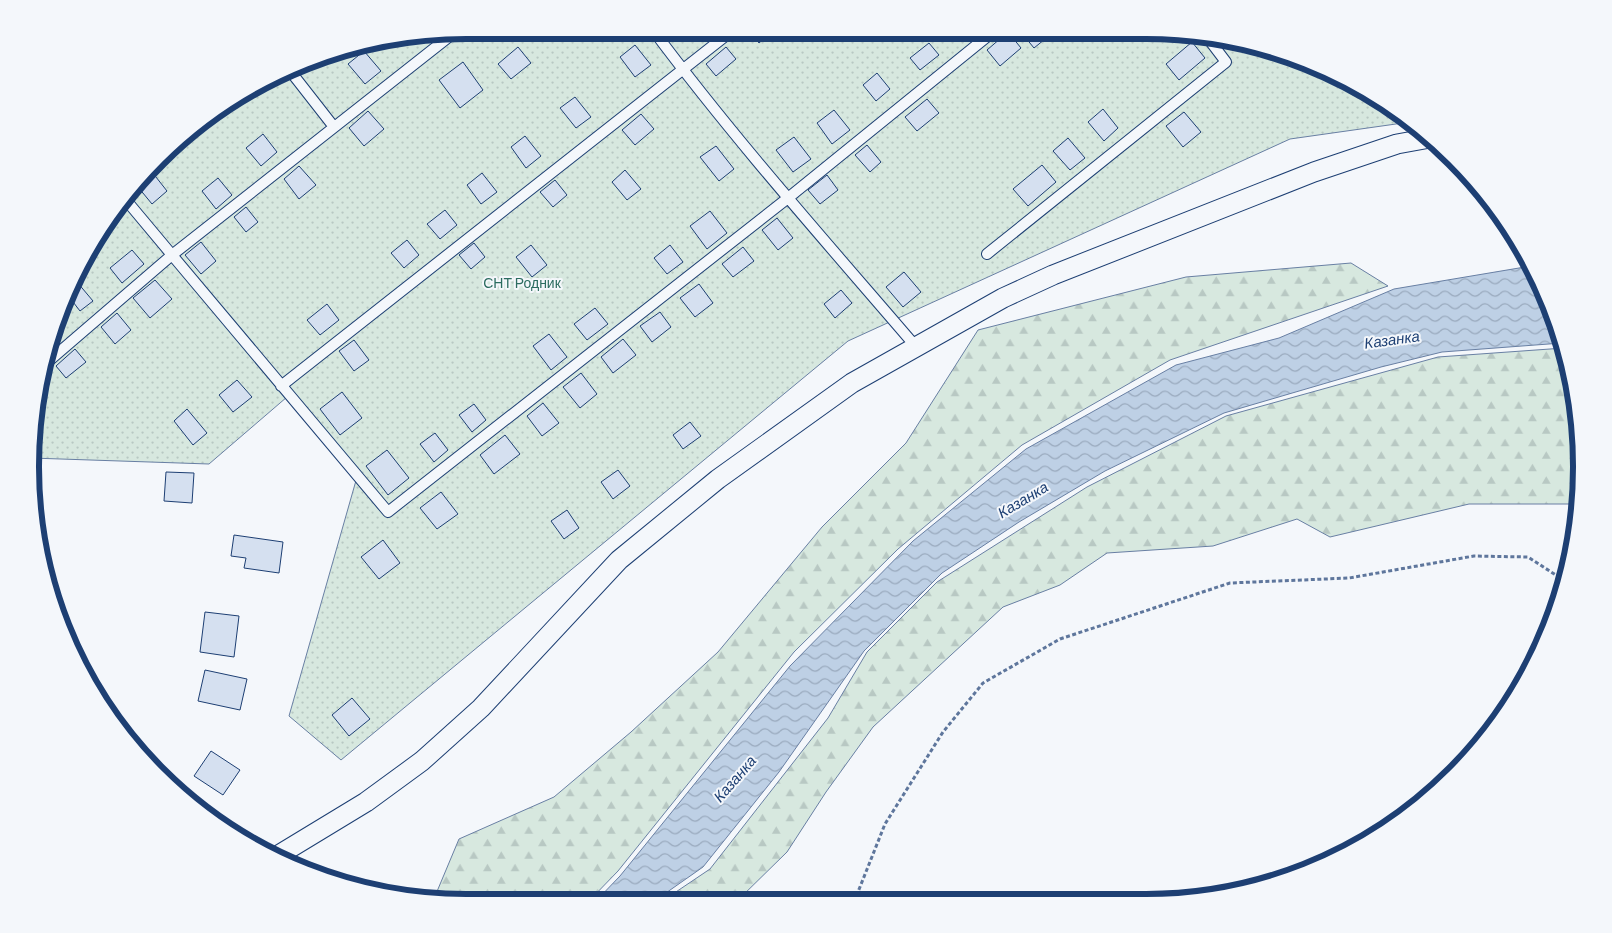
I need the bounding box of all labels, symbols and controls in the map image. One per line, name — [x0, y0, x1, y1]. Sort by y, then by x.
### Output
park label: СНТ Родник — [483, 274, 562, 291]
water label: Казанка — [1363, 326, 1421, 352]
water label: Казанка — [994, 477, 1051, 521]
water label: Казанка — [709, 751, 759, 805]

